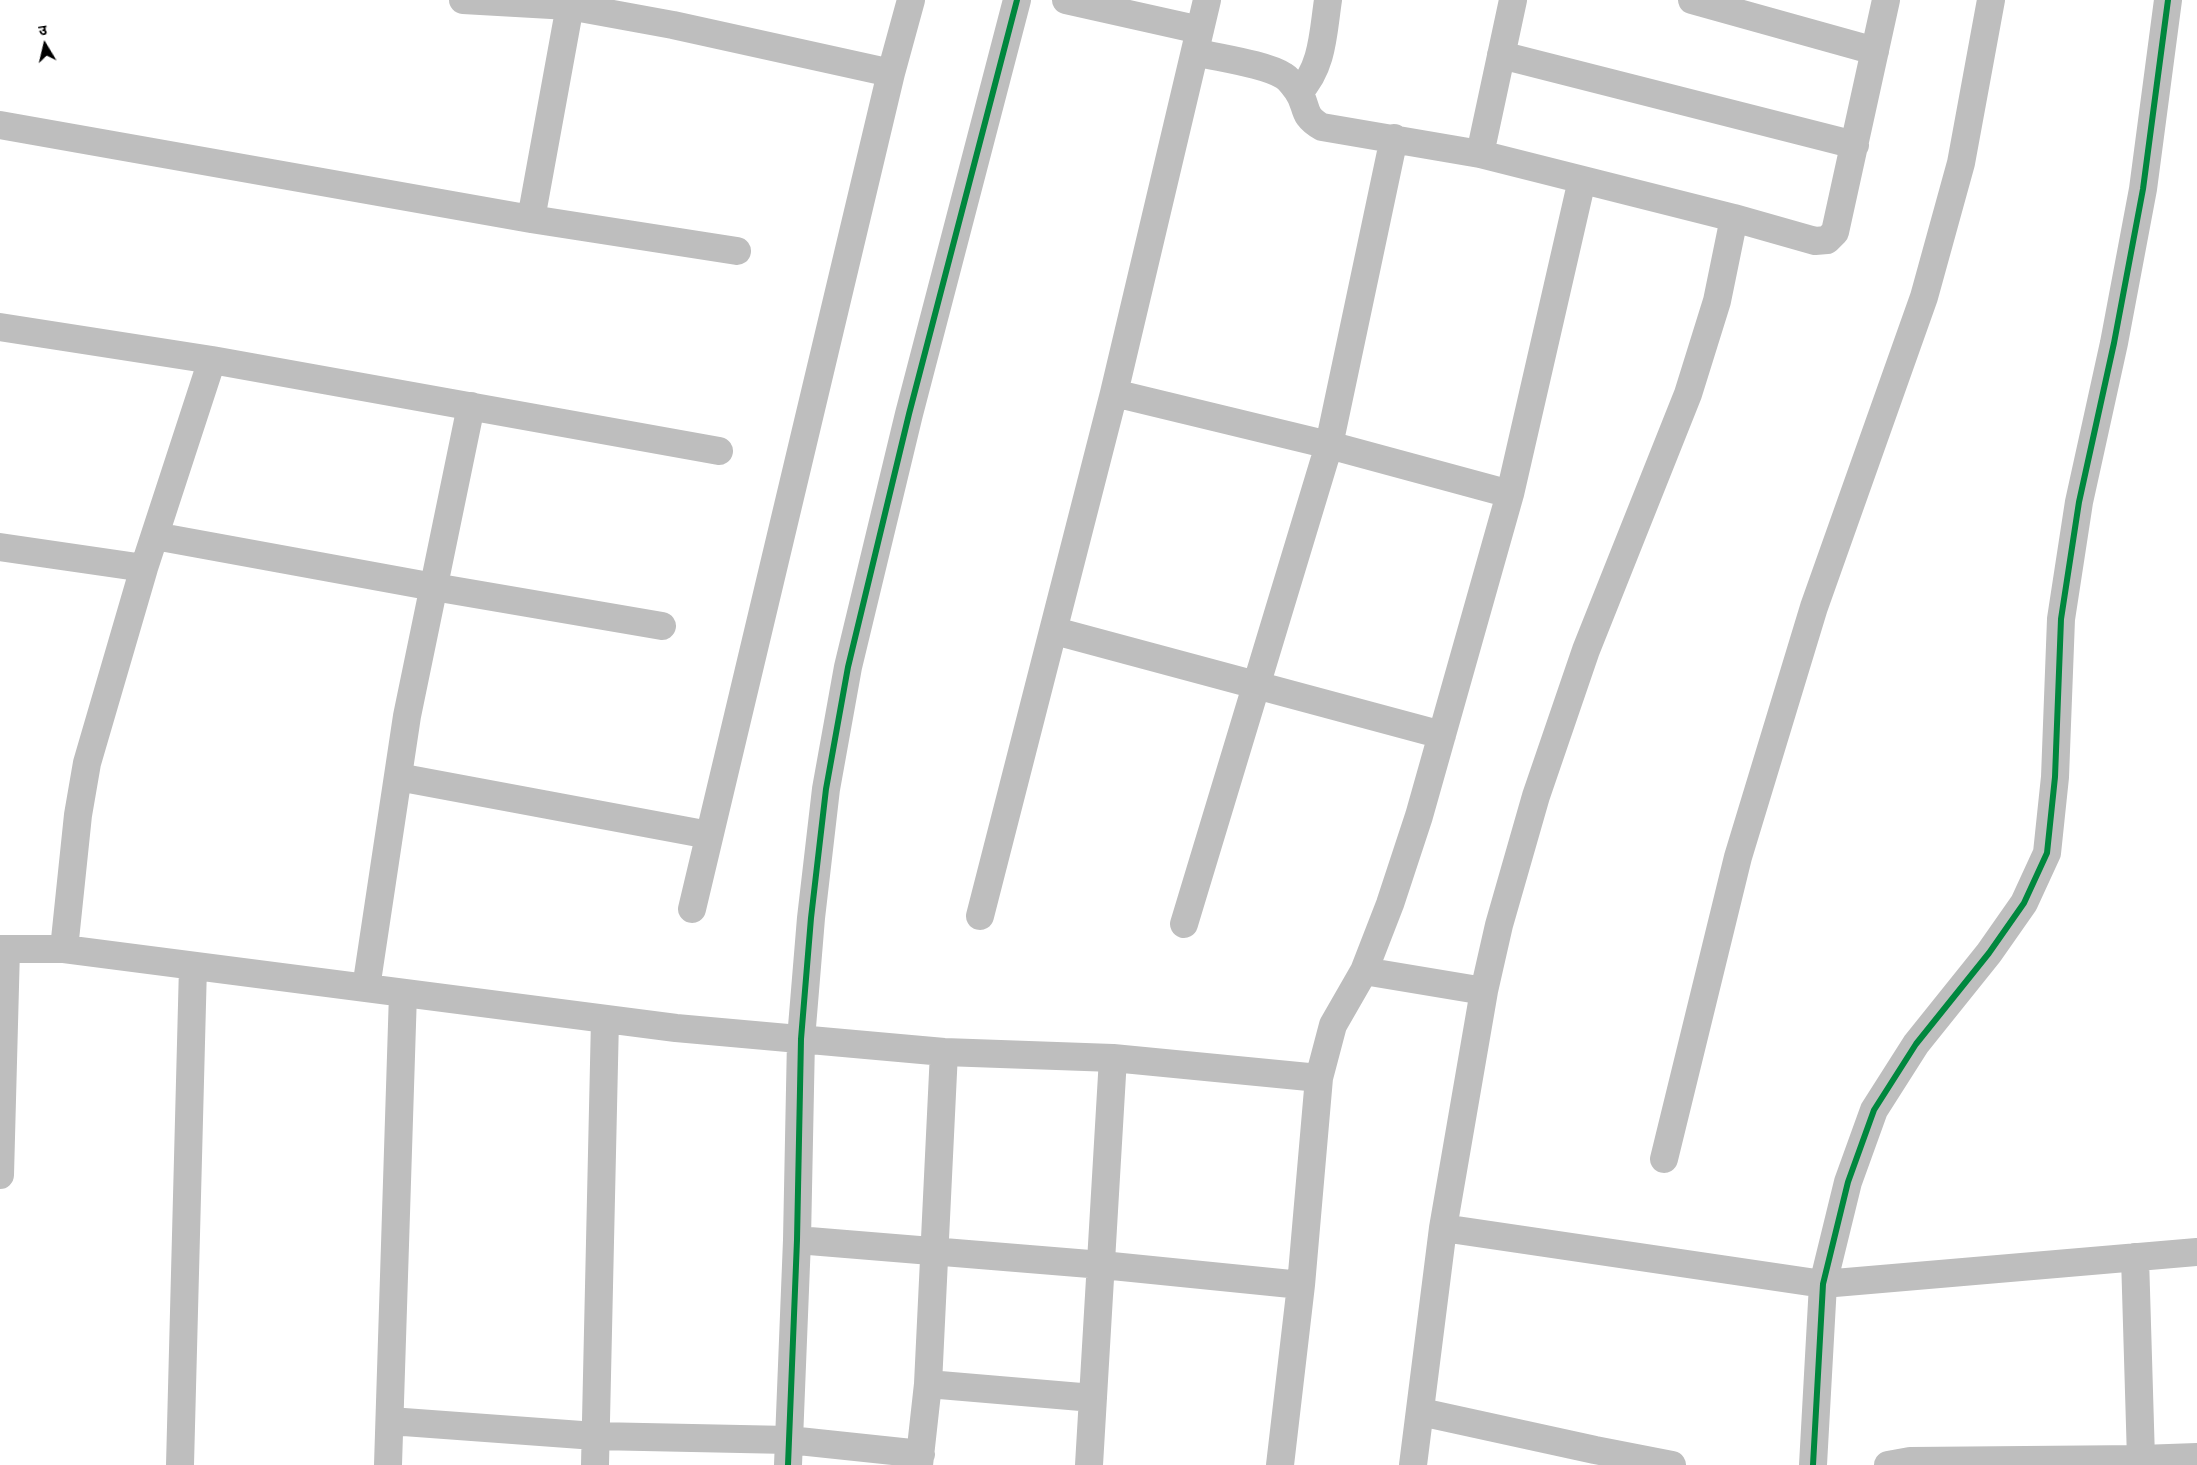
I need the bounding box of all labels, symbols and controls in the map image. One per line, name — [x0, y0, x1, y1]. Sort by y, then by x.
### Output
north arrow — [20, 20, 70, 70]
text: उ — [37, 21, 48, 39]

